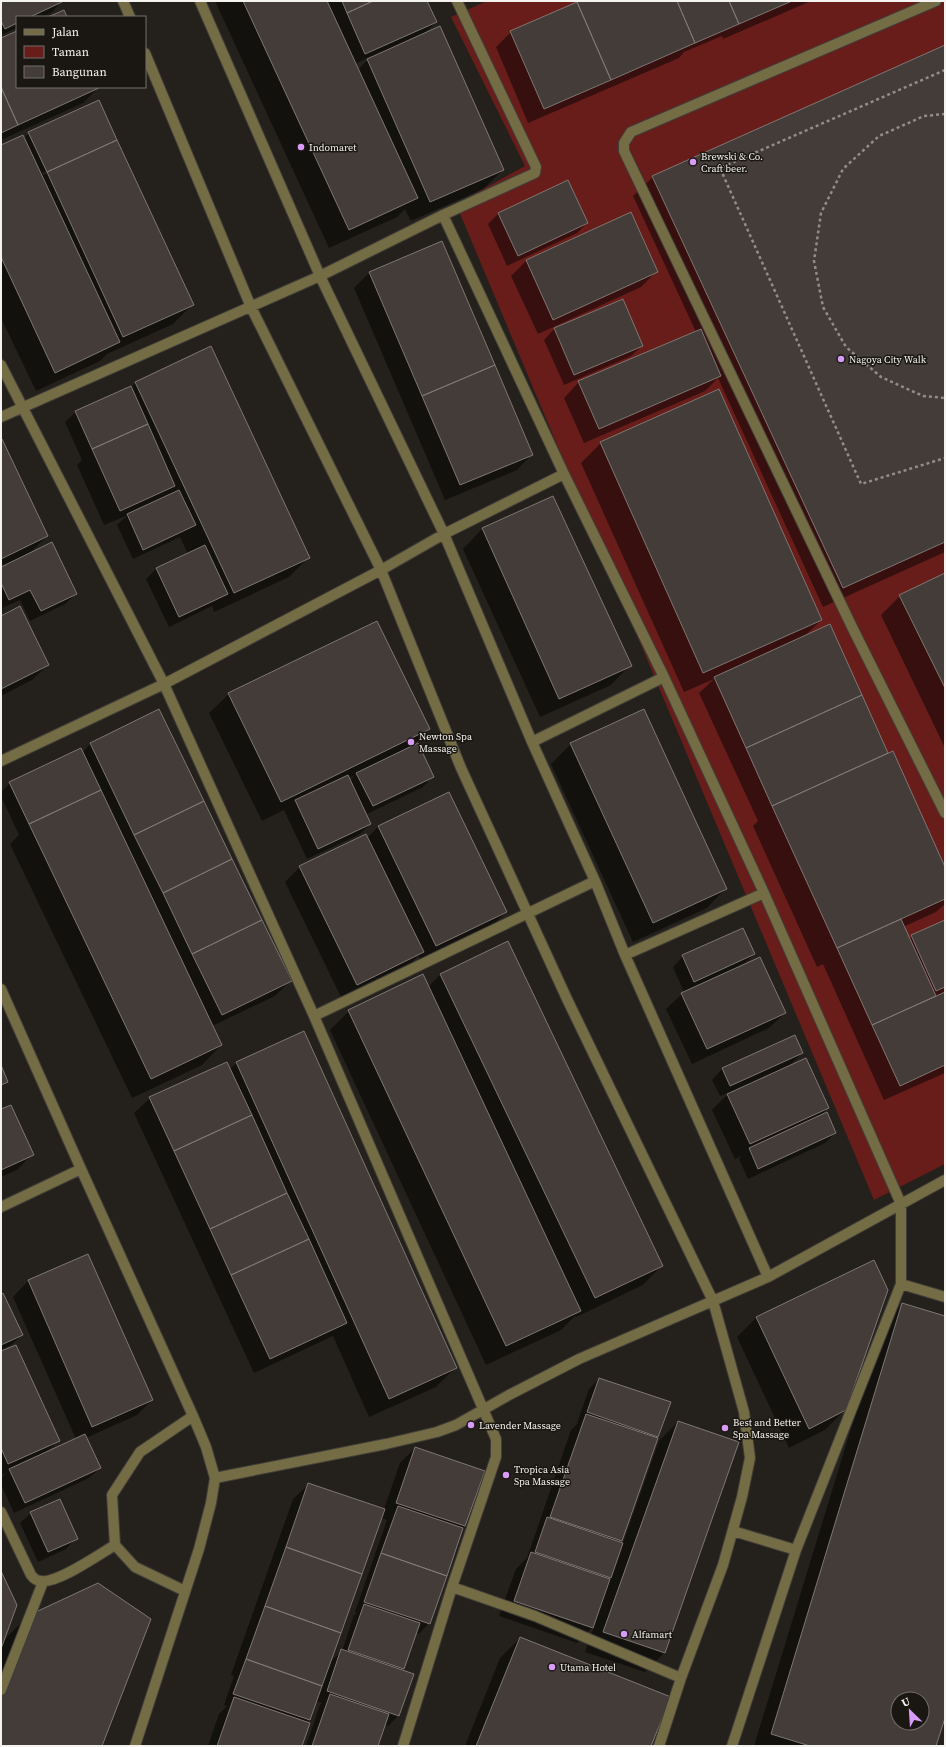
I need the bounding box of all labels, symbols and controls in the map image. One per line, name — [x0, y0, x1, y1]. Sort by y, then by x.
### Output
legend — [16, 16, 146, 88]
text: Jalan — [51, 24, 79, 40]
text: Taman — [52, 44, 89, 60]
text: Bangunan — [52, 64, 107, 80]
place label: Indomaret — [309, 141, 357, 154]
marker: Indomaret — [296, 142, 306, 152]
place label: Brewski & Co. Craft beer. — [701, 150, 763, 175]
marker: Brewski & Co. Craft beer. — [688, 157, 698, 167]
place label: Nagoya City Walk — [849, 353, 927, 366]
marker: Nagoya City Walk — [836, 354, 846, 364]
place label: Newton Spa Massage — [419, 730, 473, 755]
marker: Newton Spa Massage — [406, 737, 416, 747]
place label: Best and Better Spa Massage — [733, 1416, 801, 1441]
place label: Lavender Massage — [479, 1419, 561, 1432]
marker: Lavender Massage — [466, 1420, 476, 1430]
marker: Best and Better Spa Massage — [720, 1423, 730, 1433]
place label: Tropica Asia Spa Massage — [514, 1463, 570, 1488]
marker: Tropica Asia Spa Massage — [501, 1470, 511, 1480]
place label: Alfamart — [632, 1628, 673, 1641]
marker: Alfamart — [619, 1629, 629, 1639]
place label: Utama Hotel — [560, 1661, 616, 1674]
marker: Utama Hotel — [547, 1662, 557, 1672]
north arrow — [890, 1691, 930, 1731]
text: U — [899, 1694, 913, 1711]

